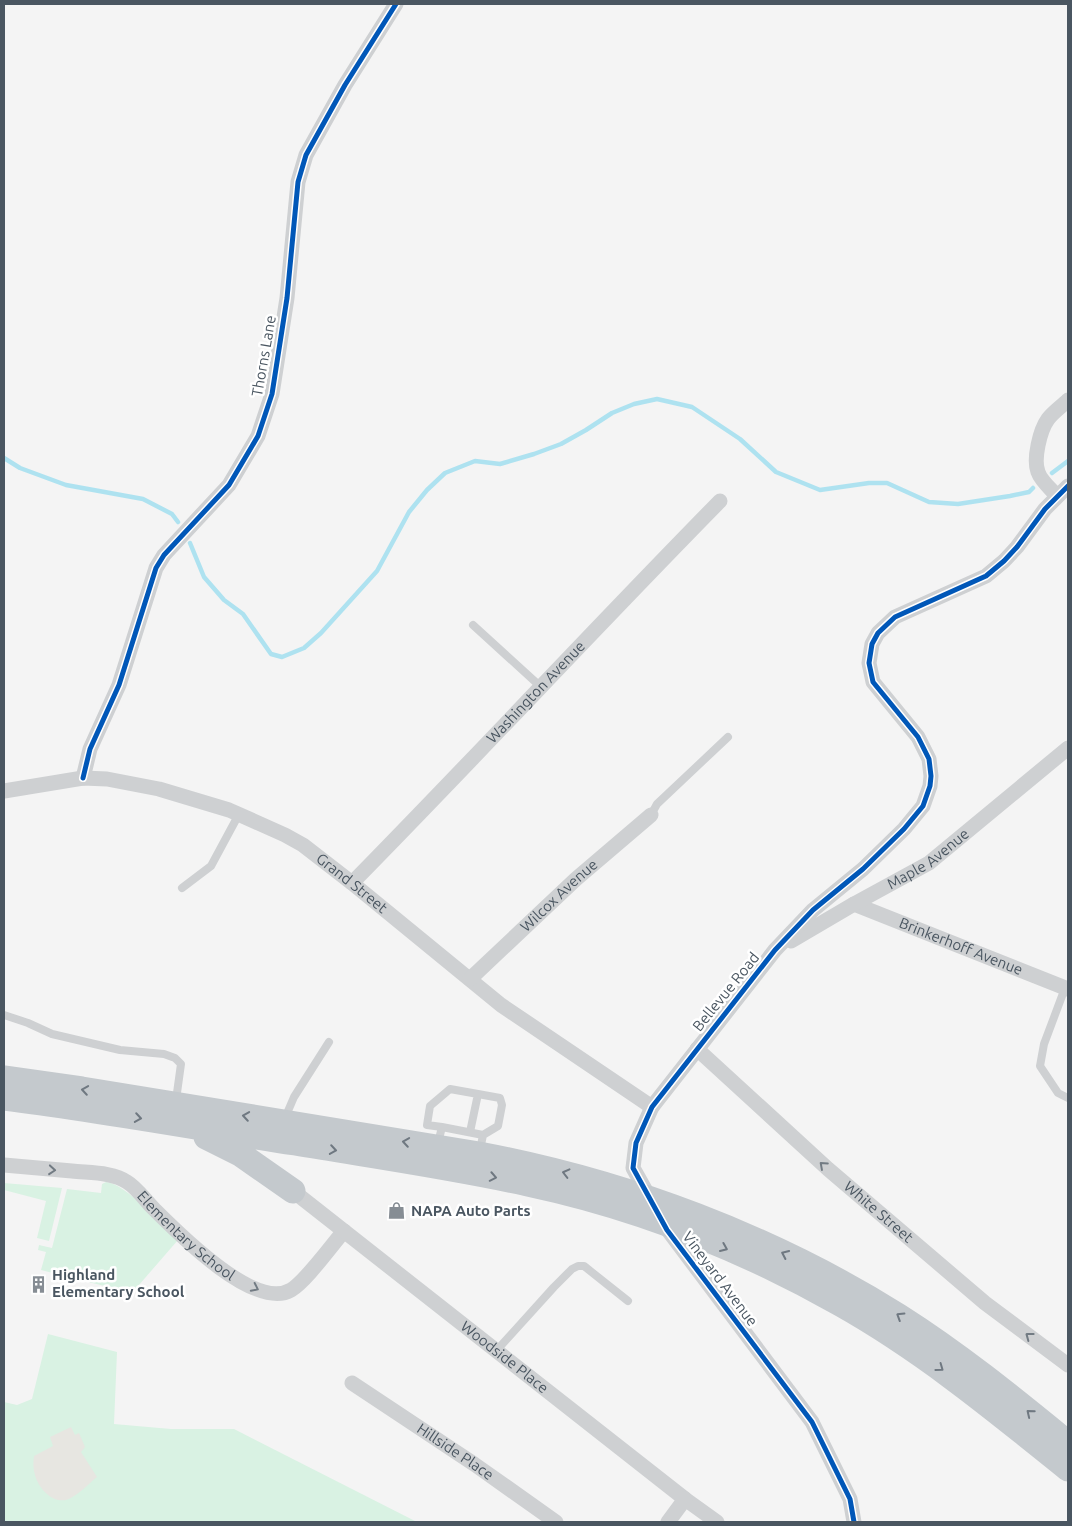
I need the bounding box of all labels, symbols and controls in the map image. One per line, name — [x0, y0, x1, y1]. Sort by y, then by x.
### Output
street label: Thorns Lane — [248, 314, 279, 398]
street label: Washington Avenue — [483, 637, 588, 746]
street label: Maple Avenue — [884, 825, 972, 892]
street label: Grand Street — [313, 849, 391, 916]
street label: Wilcox Avenue — [517, 855, 601, 935]
street label: Brinkerhoff Avenue — [897, 914, 1025, 978]
street label: Bellevue Road — [689, 949, 762, 1034]
one-way arrow — [81, 1085, 90, 1095]
one-way arrow — [241, 1111, 250, 1121]
one-way arrow — [135, 1112, 143, 1123]
one-way arrow — [402, 1137, 411, 1147]
one-way arrow — [328, 1144, 337, 1154]
one-way arrow — [820, 1162, 829, 1171]
one-way arrow — [49, 1164, 57, 1175]
one-way arrow — [561, 1168, 570, 1179]
one-way arrow — [488, 1171, 497, 1181]
street label: White Street — [841, 1177, 917, 1246]
street label: Elementary School — [134, 1187, 238, 1284]
shop icon: NAPA Auto Parts — [387, 1201, 407, 1221]
place label: NAPA Auto Parts — [411, 1202, 531, 1219]
street label: Vineyard Avenue — [679, 1228, 761, 1329]
one-way arrow — [719, 1241, 728, 1252]
one-way arrow — [781, 1250, 790, 1260]
place label: Highland Elementary School — [52, 1266, 185, 1300]
building icon: Highland Elementary School — [28, 1274, 48, 1294]
one-way arrow — [250, 1282, 259, 1292]
one-way arrow — [896, 1313, 905, 1323]
street label: Woodside Place — [458, 1317, 552, 1396]
one-way arrow — [1026, 1333, 1035, 1341]
one-way arrow — [934, 1362, 944, 1371]
one-way arrow — [1027, 1409, 1036, 1418]
street label: Hillside Place — [414, 1420, 497, 1483]

